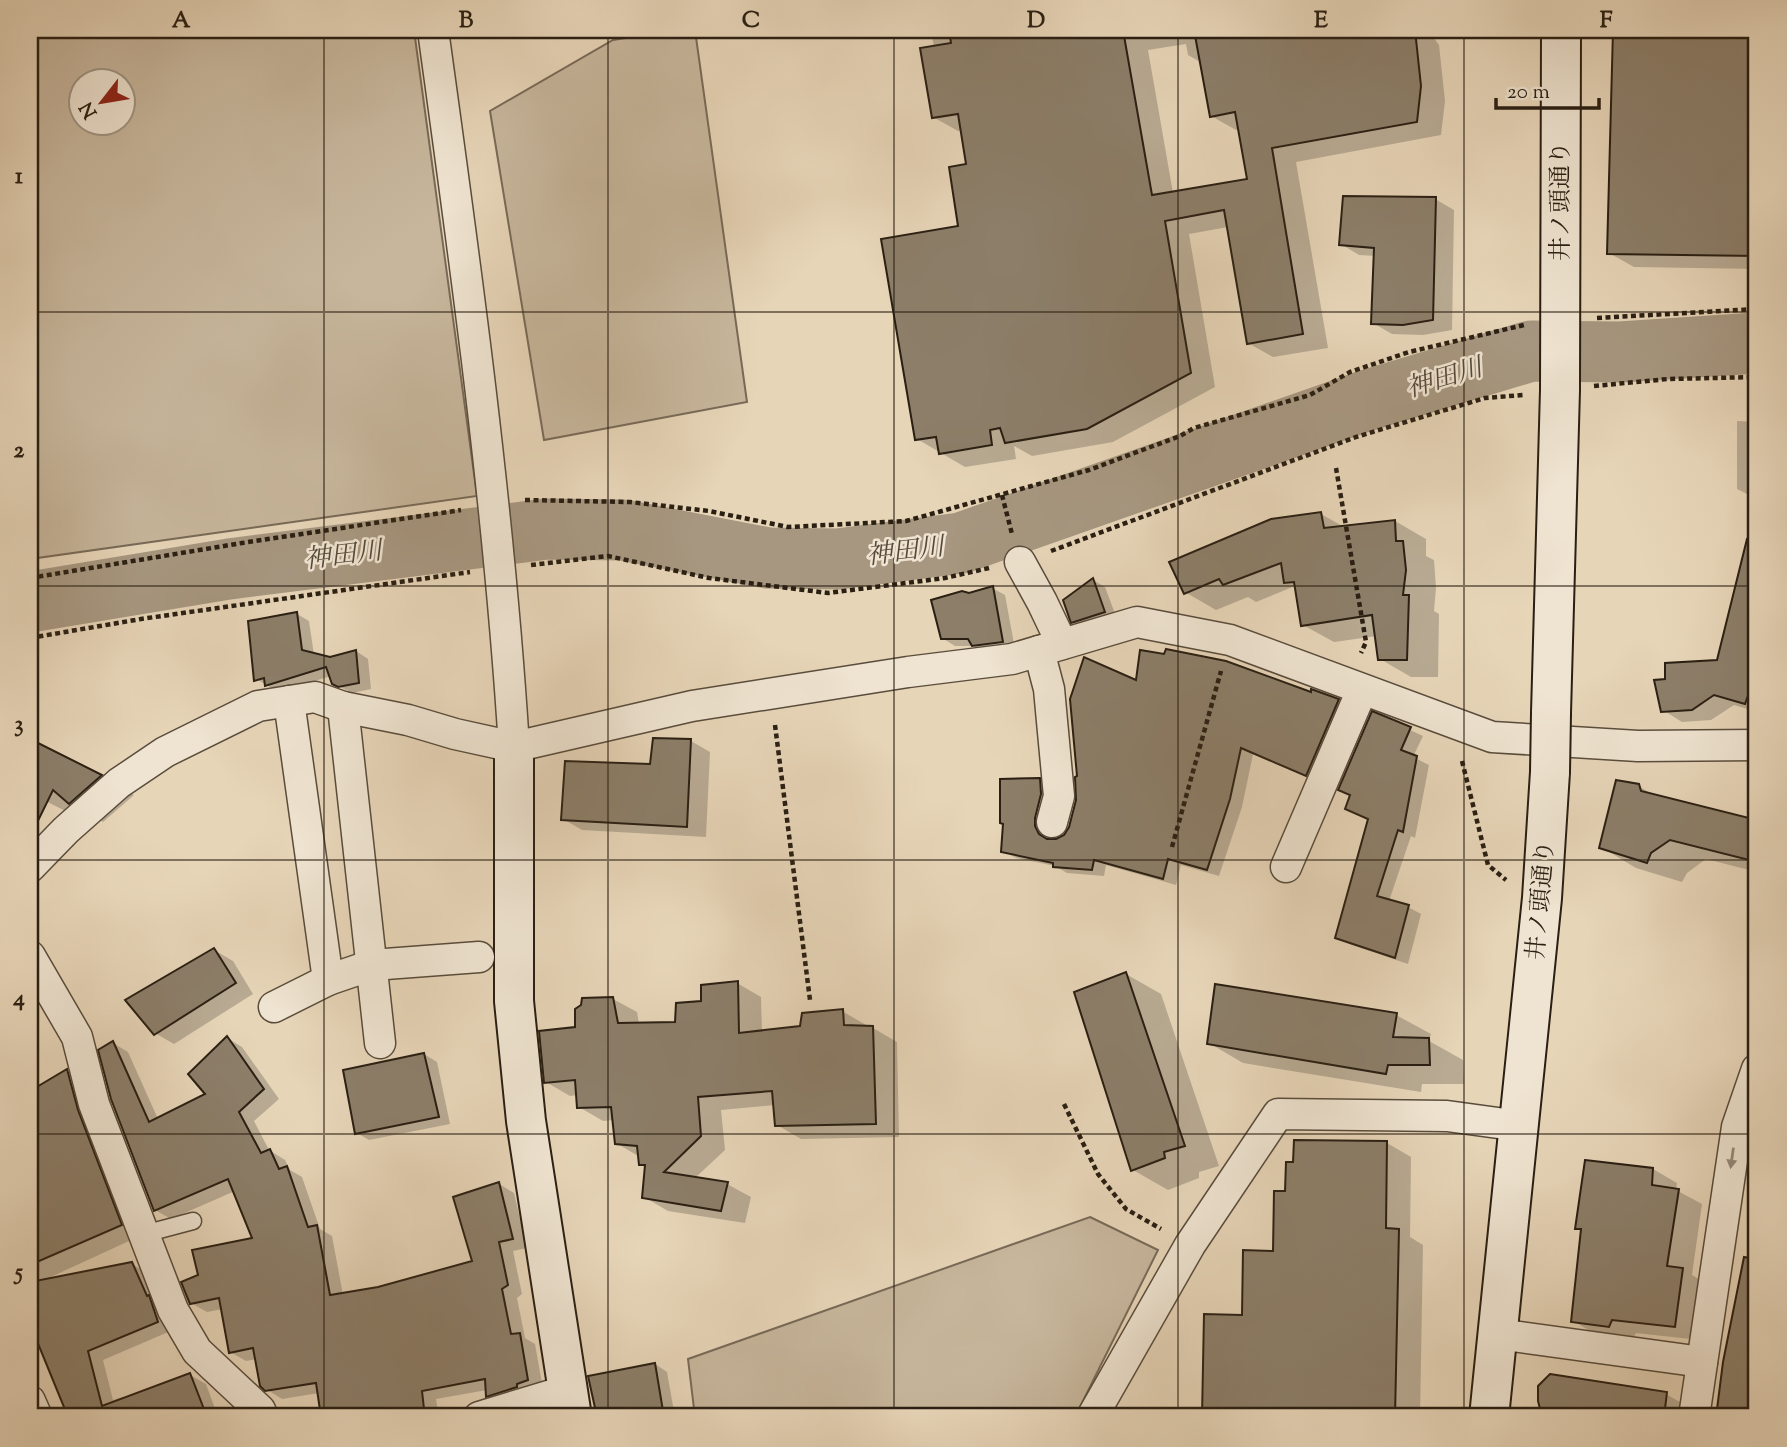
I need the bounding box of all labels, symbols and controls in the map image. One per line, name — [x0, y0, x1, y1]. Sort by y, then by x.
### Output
text: A — [172, 5, 191, 38]
text: B — [459, 5, 474, 38]
text: C — [742, 5, 760, 38]
text: D — [1027, 5, 1045, 38]
text: E — [1314, 5, 1328, 38]
text: F — [1600, 5, 1613, 38]
north arrow — [66, 66, 136, 136]
scale bar — [1496, 66, 1600, 110]
text: 20 m — [1507, 78, 1550, 108]
text: N — [74, 96, 105, 123]
street label: 井ノ頭通り — [1545, 141, 1579, 261]
text: 1 — [15, 161, 23, 194]
water label: 神田川 — [1402, 349, 1490, 408]
text: 2 — [14, 435, 25, 468]
water label: 神田川 — [864, 529, 949, 576]
water label: 神田川 — [302, 533, 387, 580]
text: 3 — [14, 709, 24, 742]
street label: 井ノ頭通り — [1520, 839, 1564, 961]
text: 4 — [12, 983, 25, 1016]
one-way arrow — [1726, 1147, 1737, 1169]
text: 5 — [13, 1257, 23, 1290]

